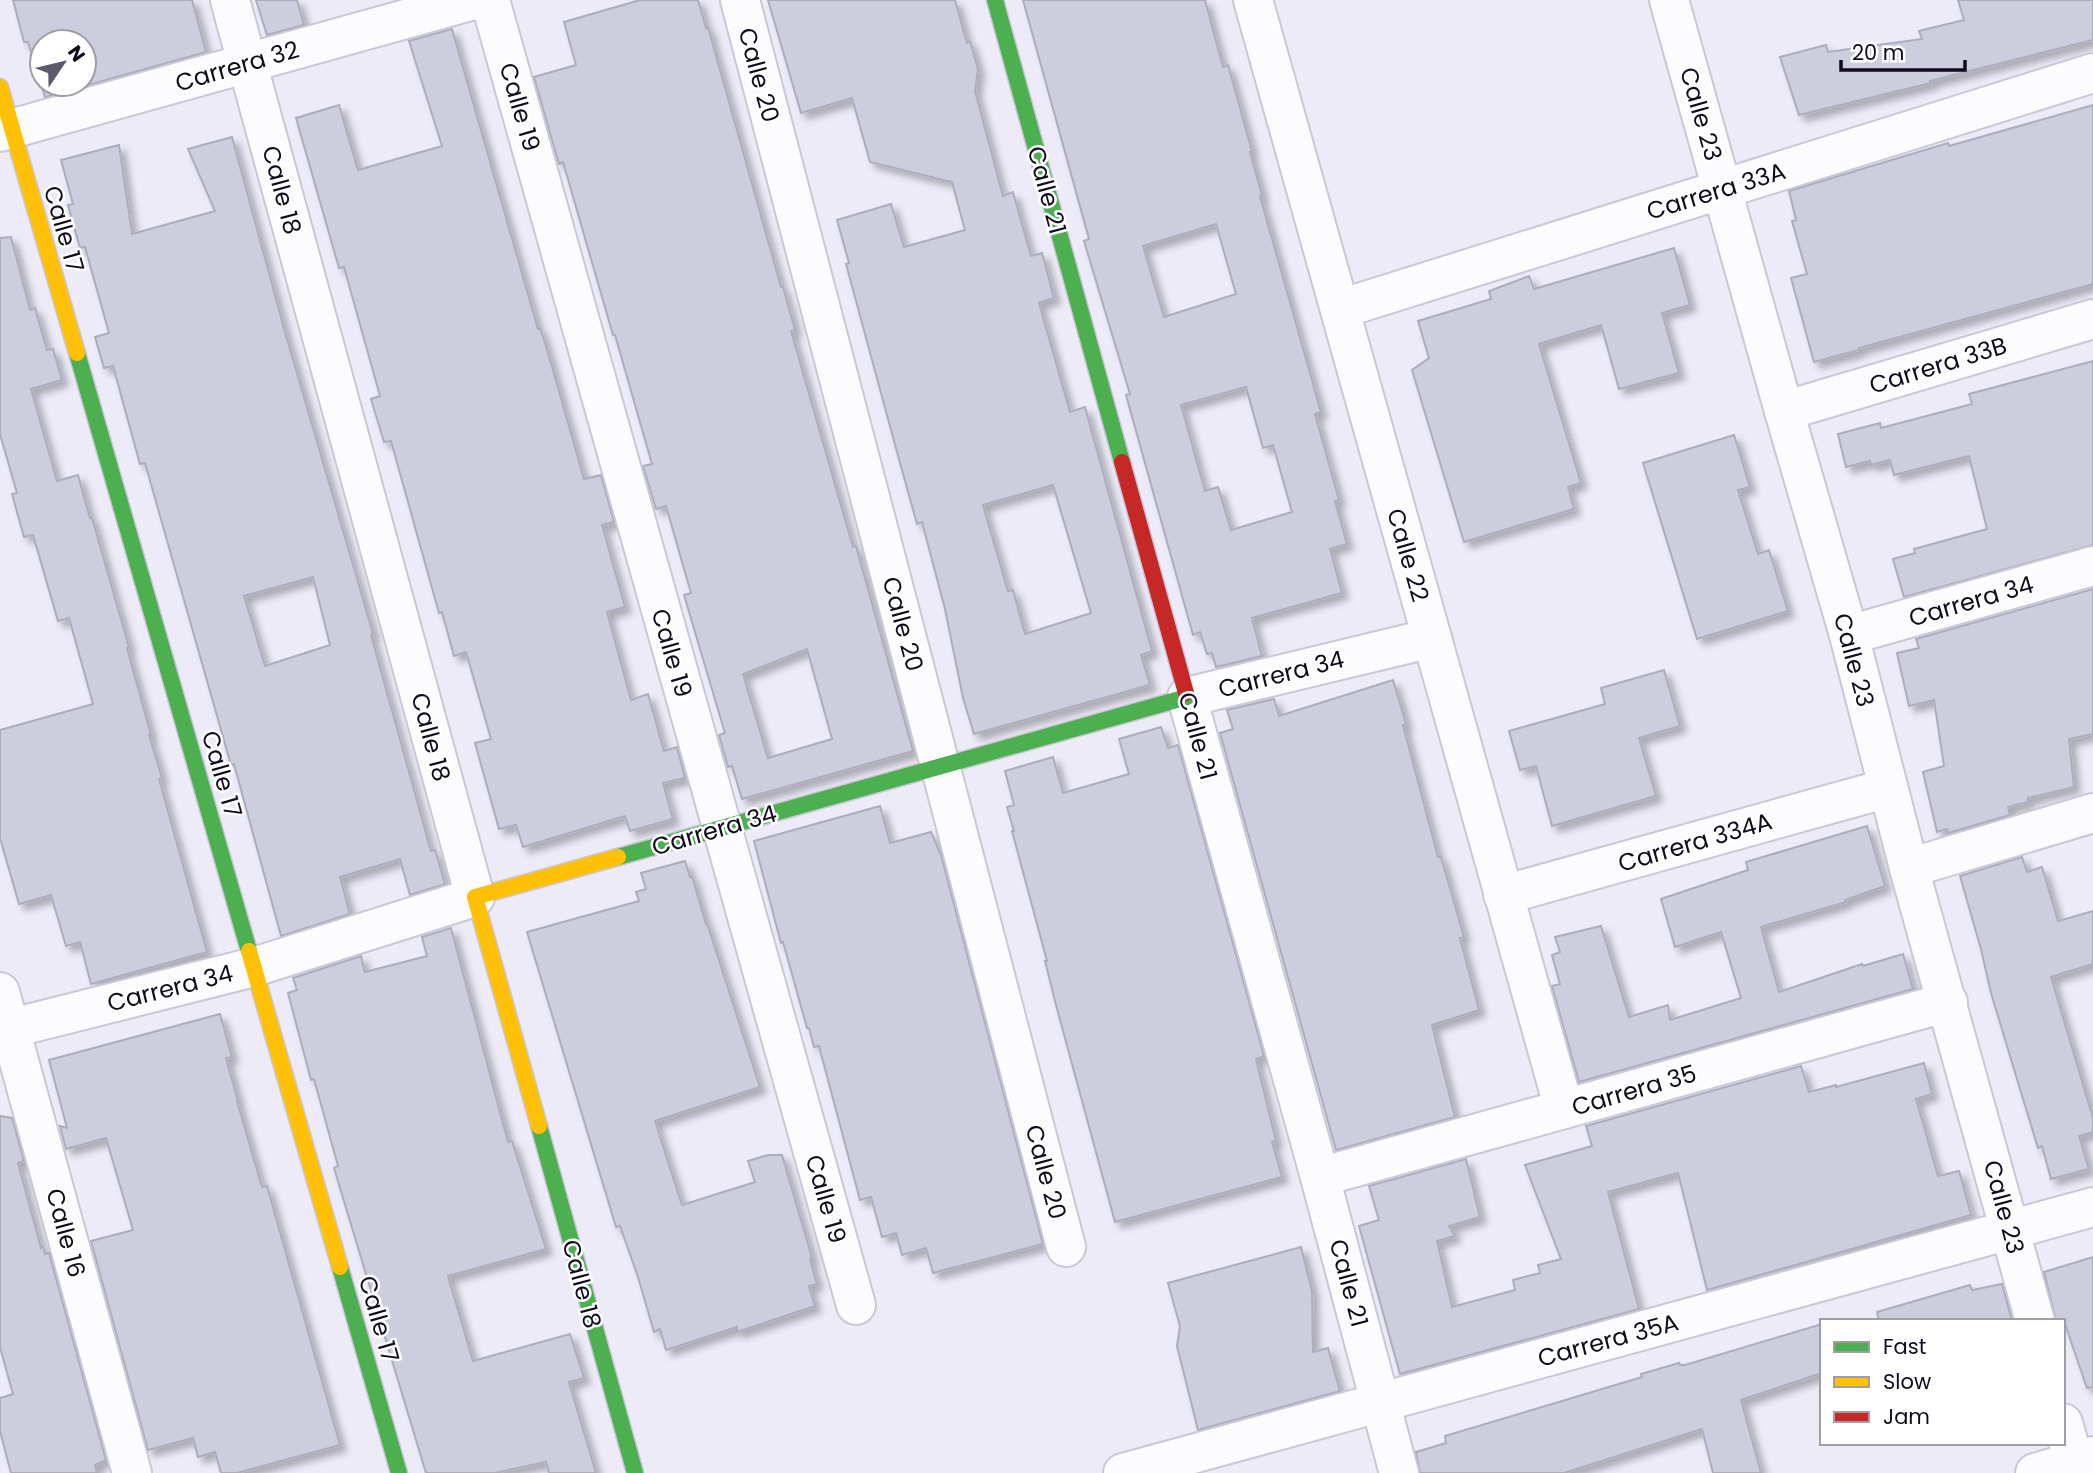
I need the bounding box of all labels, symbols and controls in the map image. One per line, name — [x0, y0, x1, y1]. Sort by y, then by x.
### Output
street label: Calle 20 — [731, 24, 787, 126]
north arrow — [28, 28, 98, 98]
scale bar — [1841, 28, 1965, 72]
street label: Carrera 32 — [171, 33, 303, 99]
text: 20 m — [1852, 38, 1905, 67]
text: N — [61, 40, 92, 67]
street label: Calle 19 — [492, 59, 548, 155]
street label: Calle 23 — [1672, 63, 1730, 165]
street label: Calle 18 — [254, 142, 310, 238]
street label: Calle 21 — [1020, 143, 1074, 237]
street label: Carrera 33A — [1643, 154, 1789, 228]
street label: Calle 17 — [36, 182, 92, 276]
street label: Carrera 33B — [1865, 328, 2011, 402]
street label: Calle 22 — [1379, 505, 1437, 605]
street label: Carrera 34 — [1905, 567, 2037, 635]
street label: Calle 20 — [875, 573, 931, 675]
street label: Calle 19 — [644, 605, 700, 701]
street label: Calle 23 — [1826, 609, 1882, 711]
street label: Carrera 34 — [1215, 642, 1347, 706]
street label: Calle 18 — [403, 689, 459, 785]
street label: Calle 21 — [1171, 689, 1225, 783]
street label: Calle 17 — [194, 727, 250, 821]
street label: Carrera 34 — [648, 796, 780, 864]
street label: Carrera 334A — [1614, 804, 1776, 880]
street label: Carrera 34 — [104, 956, 236, 1020]
street label: Carrera 35 — [1568, 1056, 1700, 1124]
street label: Calle 20 — [1018, 1121, 1074, 1223]
street label: Calle 19 — [798, 1151, 854, 1247]
street label: Calle 23 — [1976, 1156, 2032, 1258]
street label: Calle 16 — [38, 1185, 94, 1281]
street label: Calle 18 — [554, 1236, 610, 1332]
street label: Calle 21 — [1322, 1236, 1376, 1330]
street label: Calle 17 — [351, 1272, 407, 1366]
street label: Carrera 35A — [1534, 1305, 1682, 1375]
legend — [1820, 1319, 2065, 1445]
text: Fast — [1883, 1332, 1926, 1361]
text: Slow — [1883, 1367, 1931, 1396]
text: Jam — [1883, 1402, 1930, 1431]

